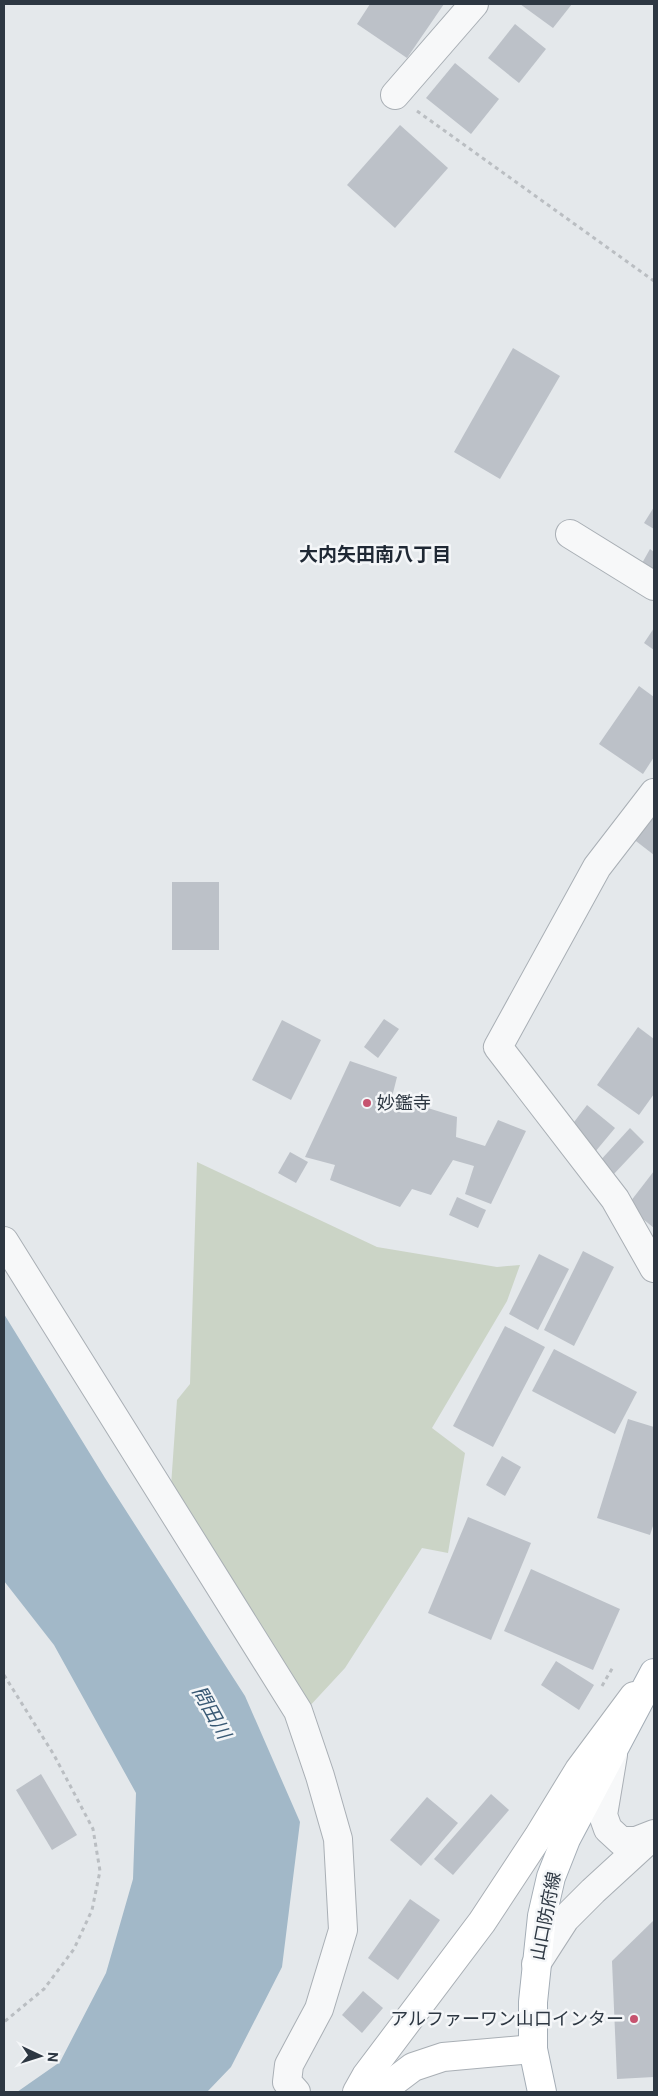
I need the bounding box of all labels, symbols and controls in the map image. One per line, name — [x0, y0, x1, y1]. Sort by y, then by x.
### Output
district label: 大内矢田南八丁目 — [299, 543, 451, 566]
place label: 妙鑑寺 — [377, 1092, 431, 1113]
marker: 妙鑑寺 — [361, 1097, 373, 1109]
water label: 問田川 — [188, 1682, 236, 1744]
street label: 山口防府線 — [527, 1870, 564, 1962]
place label: アルファーワン山口インター — [390, 2008, 624, 2029]
marker: アルファーワン山口インター — [628, 2013, 640, 2025]
north arrow — [15, 2031, 65, 2081]
text: N — [45, 2051, 61, 2062]

